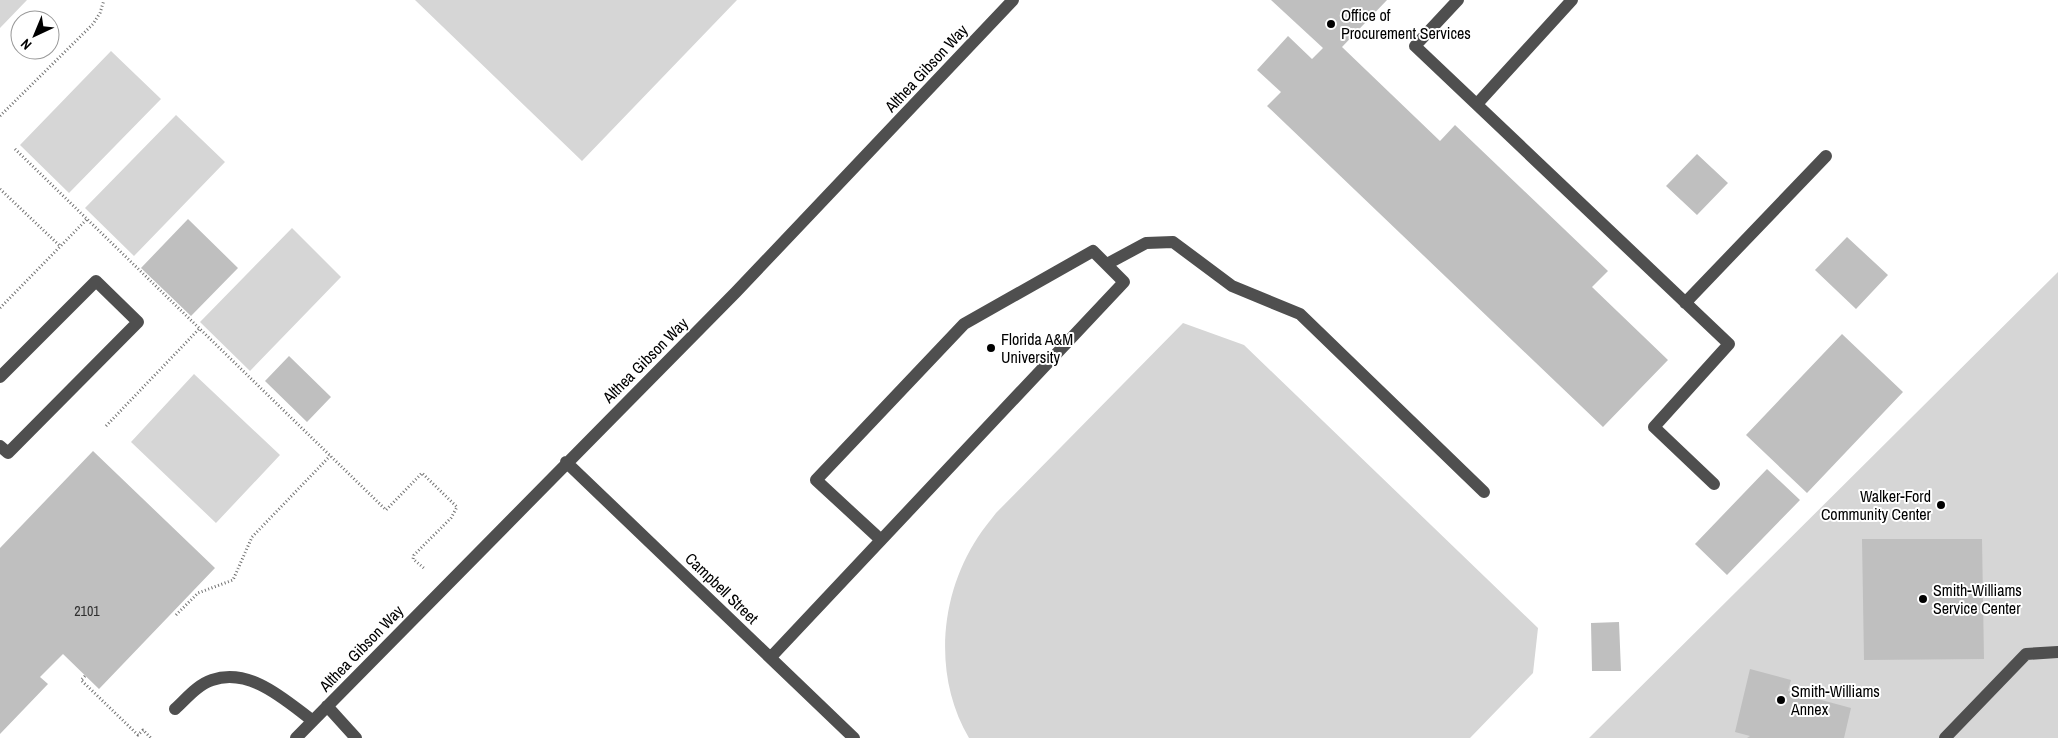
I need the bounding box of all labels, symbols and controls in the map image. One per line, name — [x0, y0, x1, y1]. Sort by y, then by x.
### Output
place label: Office of Procurement Services — [1341, 4, 1471, 44]
north arrow — [10, 10, 60, 60]
marker: Office of Procurement Services — [1325, 18, 1337, 30]
street label: Althea Gibson Way — [879, 19, 973, 117]
text: N — [17, 35, 35, 54]
street label: Althea Gibson Way — [597, 312, 693, 408]
place label: Florida A&M University — [1001, 328, 1073, 368]
marker: Florida A&M University — [985, 342, 997, 354]
place label: Walker-Ford Community Center — [1821, 485, 1932, 525]
marker: Walker-Ford Community Center — [1935, 499, 1947, 511]
street label: Campbell Street — [681, 547, 764, 629]
place label: Smith-Williams Service Center — [1933, 579, 2022, 619]
marker: Smith-Williams Service Center — [1917, 593, 1929, 605]
street label: Althea Gibson Way — [313, 600, 408, 697]
house number: 2101 — [74, 602, 100, 620]
place label: Smith-Williams Annex — [1790, 680, 1880, 720]
marker: Smith-Williams Annex — [1775, 694, 1787, 706]

